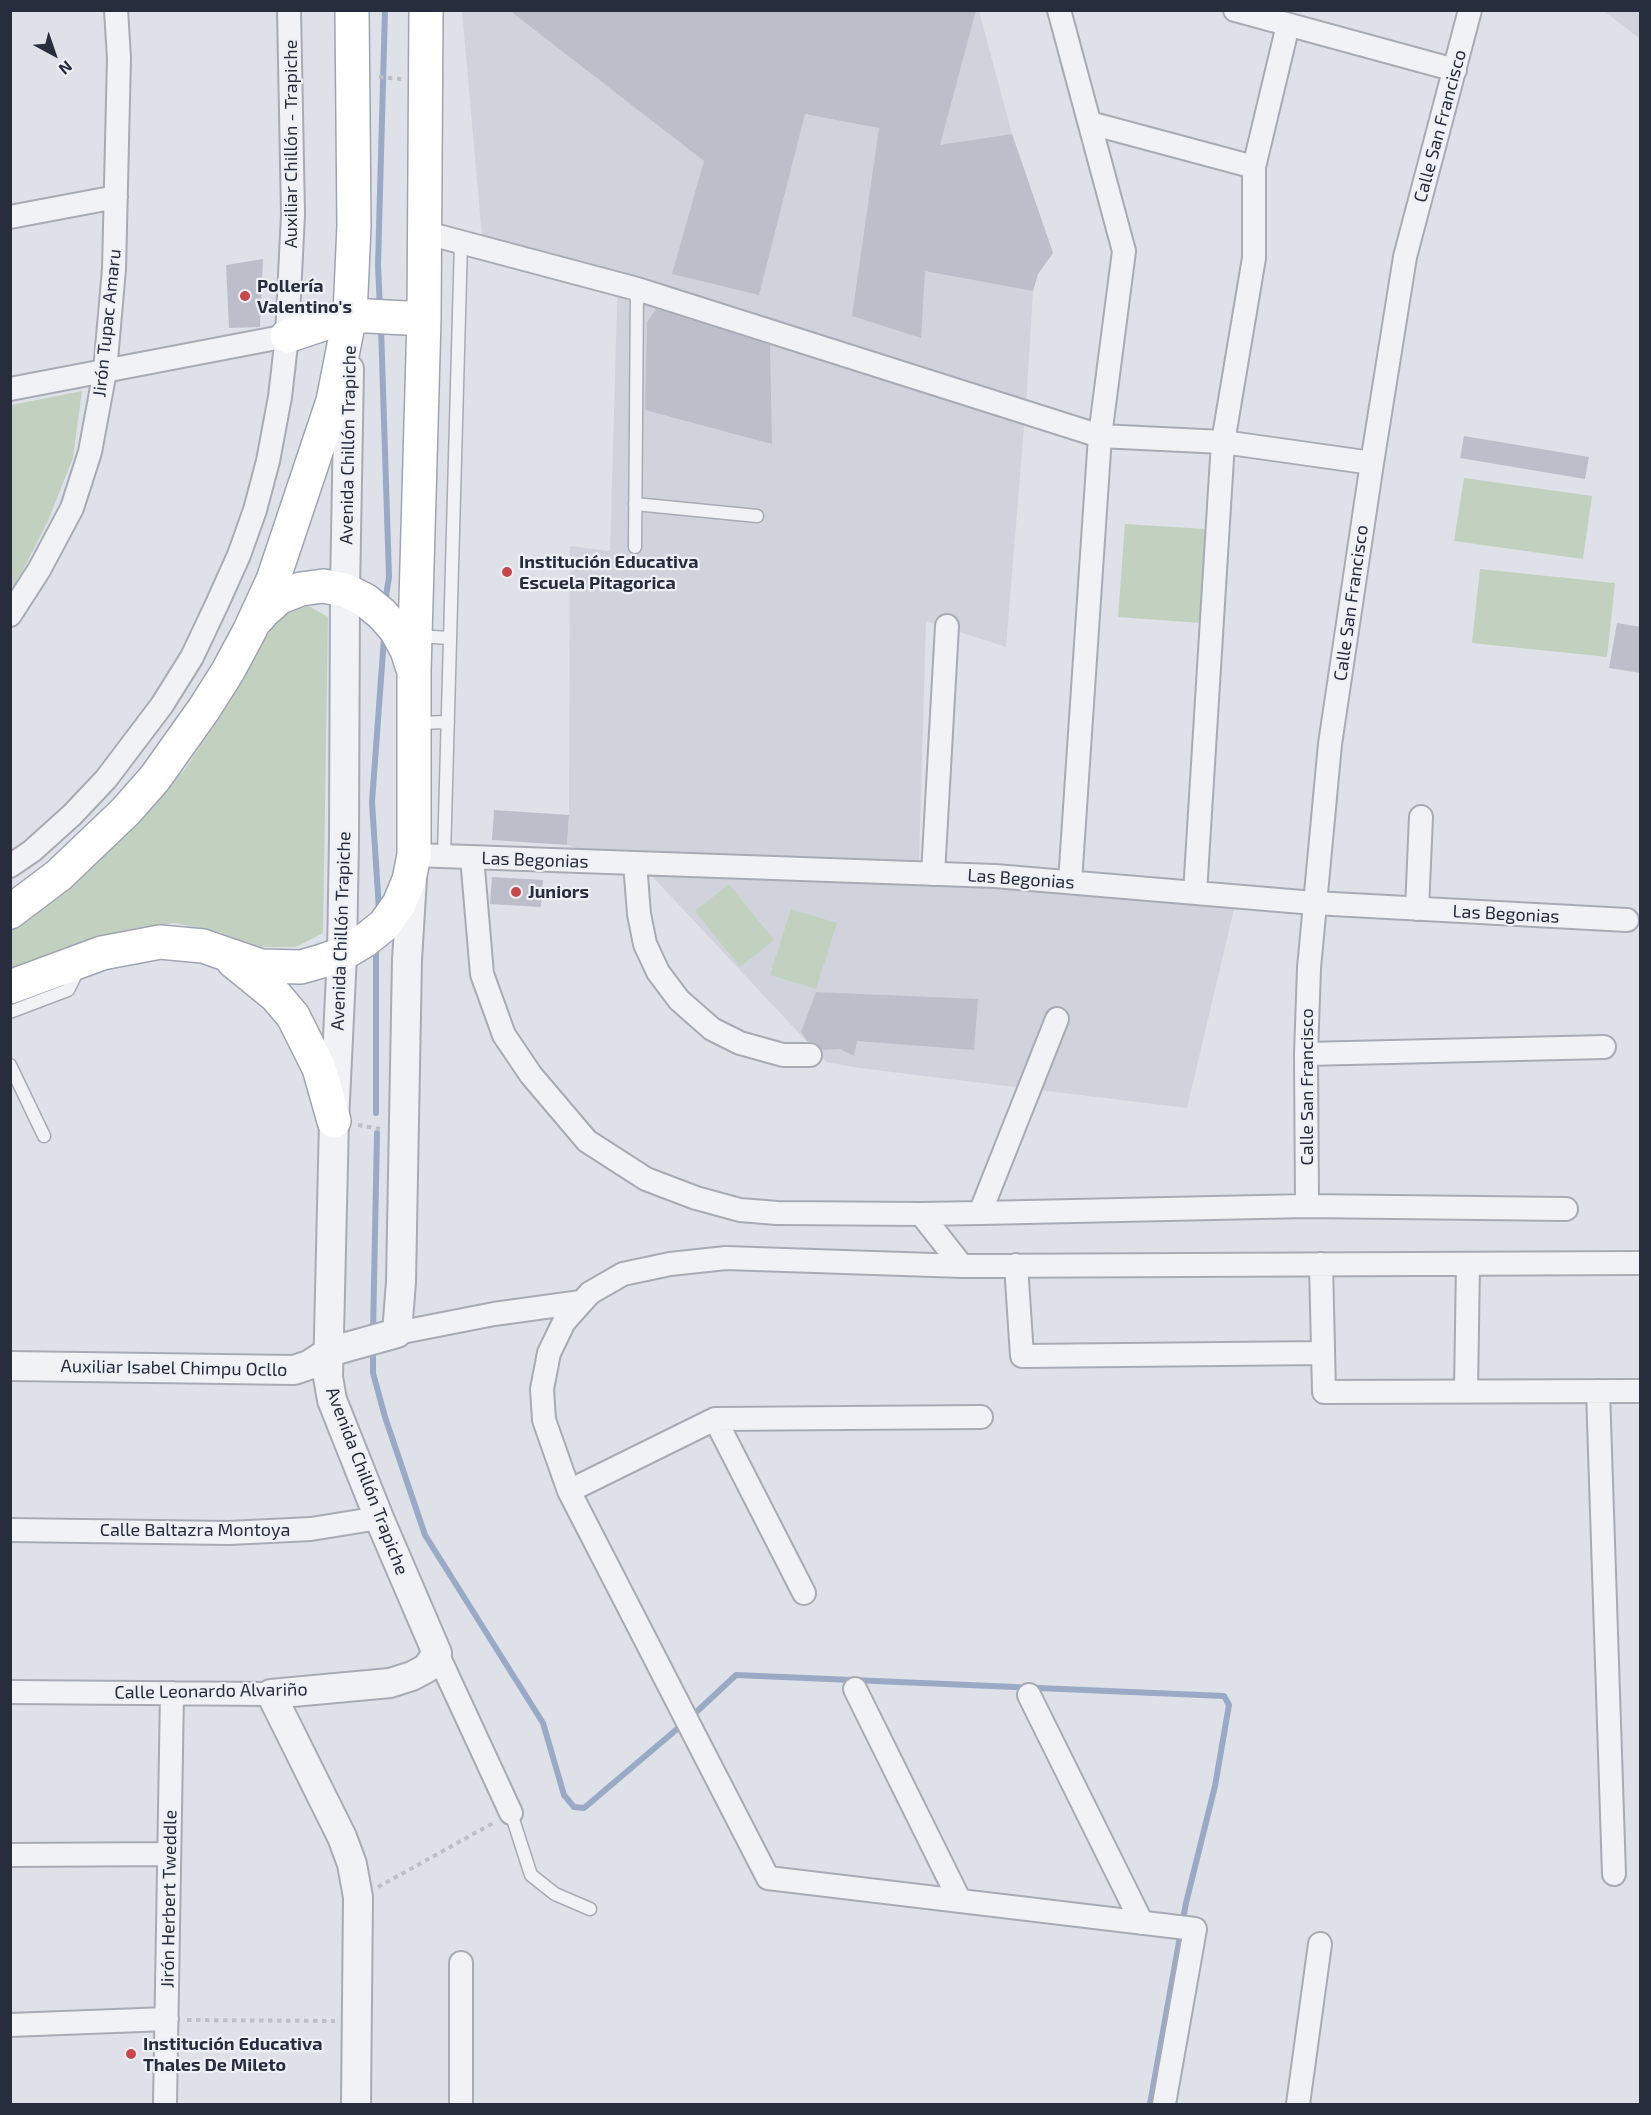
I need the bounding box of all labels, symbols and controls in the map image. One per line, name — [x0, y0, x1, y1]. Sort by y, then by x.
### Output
north arrow — [24, 24, 84, 84]
street label: Auxiliar Chillón - Trapiche — [280, 40, 302, 248]
street label: Calle San Francisco — [1409, 47, 1471, 205]
text: N — [55, 57, 76, 79]
street label: Jirón Tupac Amaru — [88, 248, 126, 398]
place label: Pollería Valentino's — [257, 275, 352, 318]
marker: Pollería Valentino's — [238, 289, 252, 303]
street label: Avenida Chillón Trapiche — [335, 345, 361, 545]
street label: Calle San Francisco — [1329, 524, 1373, 682]
place label: Institución Educativa Escuela Pitagorica — [519, 551, 698, 594]
marker: Institución Educativa Escuela Pitagorica — [500, 565, 514, 579]
street label: Avenida Chillón Trapiche — [327, 831, 355, 1031]
street label: Las Begonias — [481, 847, 589, 873]
street label: Las Begonias — [967, 864, 1075, 894]
place label: Juniors — [528, 881, 589, 903]
marker: Juniors — [509, 885, 523, 899]
street label: Las Begonias — [1452, 900, 1560, 928]
street label: Calle San Francisco — [1296, 1008, 1318, 1166]
street label: Auxiliar Isabel Chimpu Ocllo — [60, 1355, 288, 1381]
street label: Avenida Chillón Trapiche — [321, 1384, 413, 1578]
street label: Calle Baltazra Montoya — [100, 1519, 290, 1541]
street label: Calle Leonardo Alvariño — [114, 1679, 308, 1703]
street label: Jirón Herbert Tweddle — [157, 1810, 181, 1988]
place label: Institución Educativa Thales De Mileto — [143, 2033, 322, 2076]
marker: Institución Educativa Thales De Mileto — [124, 2047, 138, 2061]

